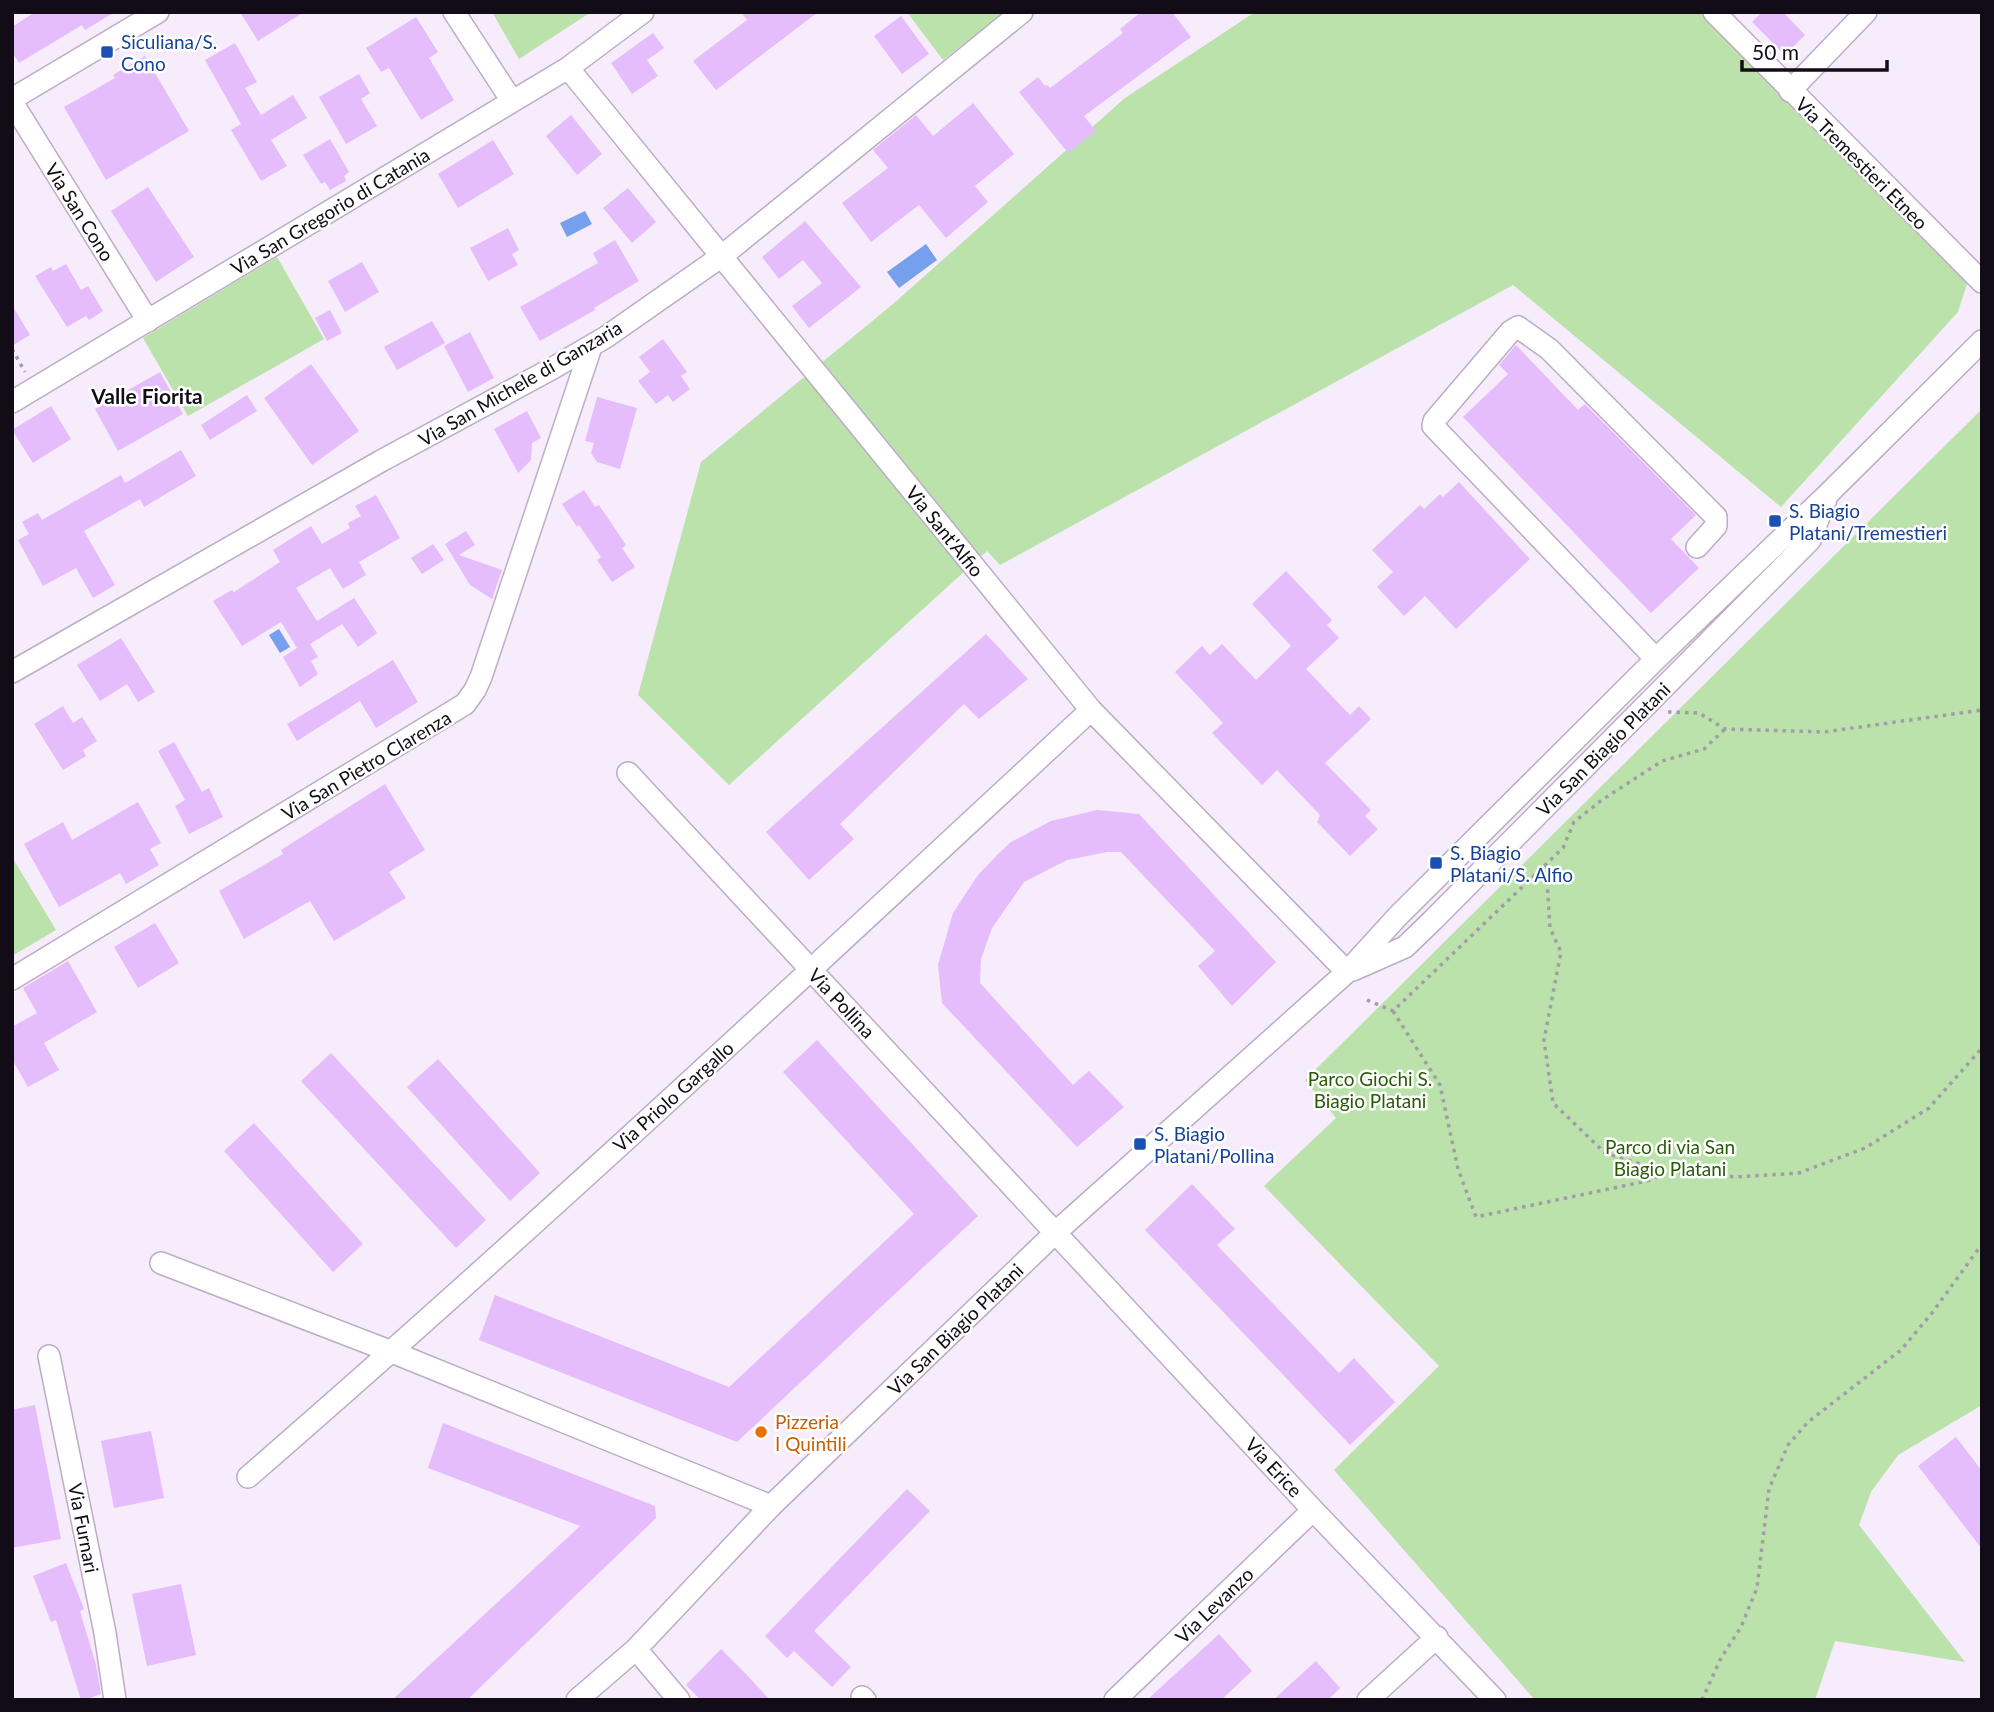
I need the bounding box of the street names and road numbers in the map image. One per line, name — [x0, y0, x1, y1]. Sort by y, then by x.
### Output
street label: Via Tremestieri Etneo — [1791, 92, 1933, 234]
street label: Via San Gregorio di Catania — [227, 143, 433, 279]
street label: Via San Cono — [41, 159, 119, 265]
street label: Via San Michele di Ganzaria — [414, 315, 626, 451]
street label: Via Sant'Alfio — [901, 481, 989, 581]
street label: Via San Biagio Platani — [1531, 677, 1675, 821]
street label: Via San Pietro Clarenza — [277, 705, 455, 825]
street label: Via Pollina — [804, 963, 880, 1043]
street label: Via Priolo Gargallo — [608, 1036, 738, 1156]
street label: Via San Biagio Platani — [882, 1258, 1028, 1400]
street label: Via Erice — [1241, 1433, 1307, 1501]
street label: Via Furnari — [64, 1481, 104, 1575]
street label: Via Levanzo — [1170, 1562, 1258, 1648]

